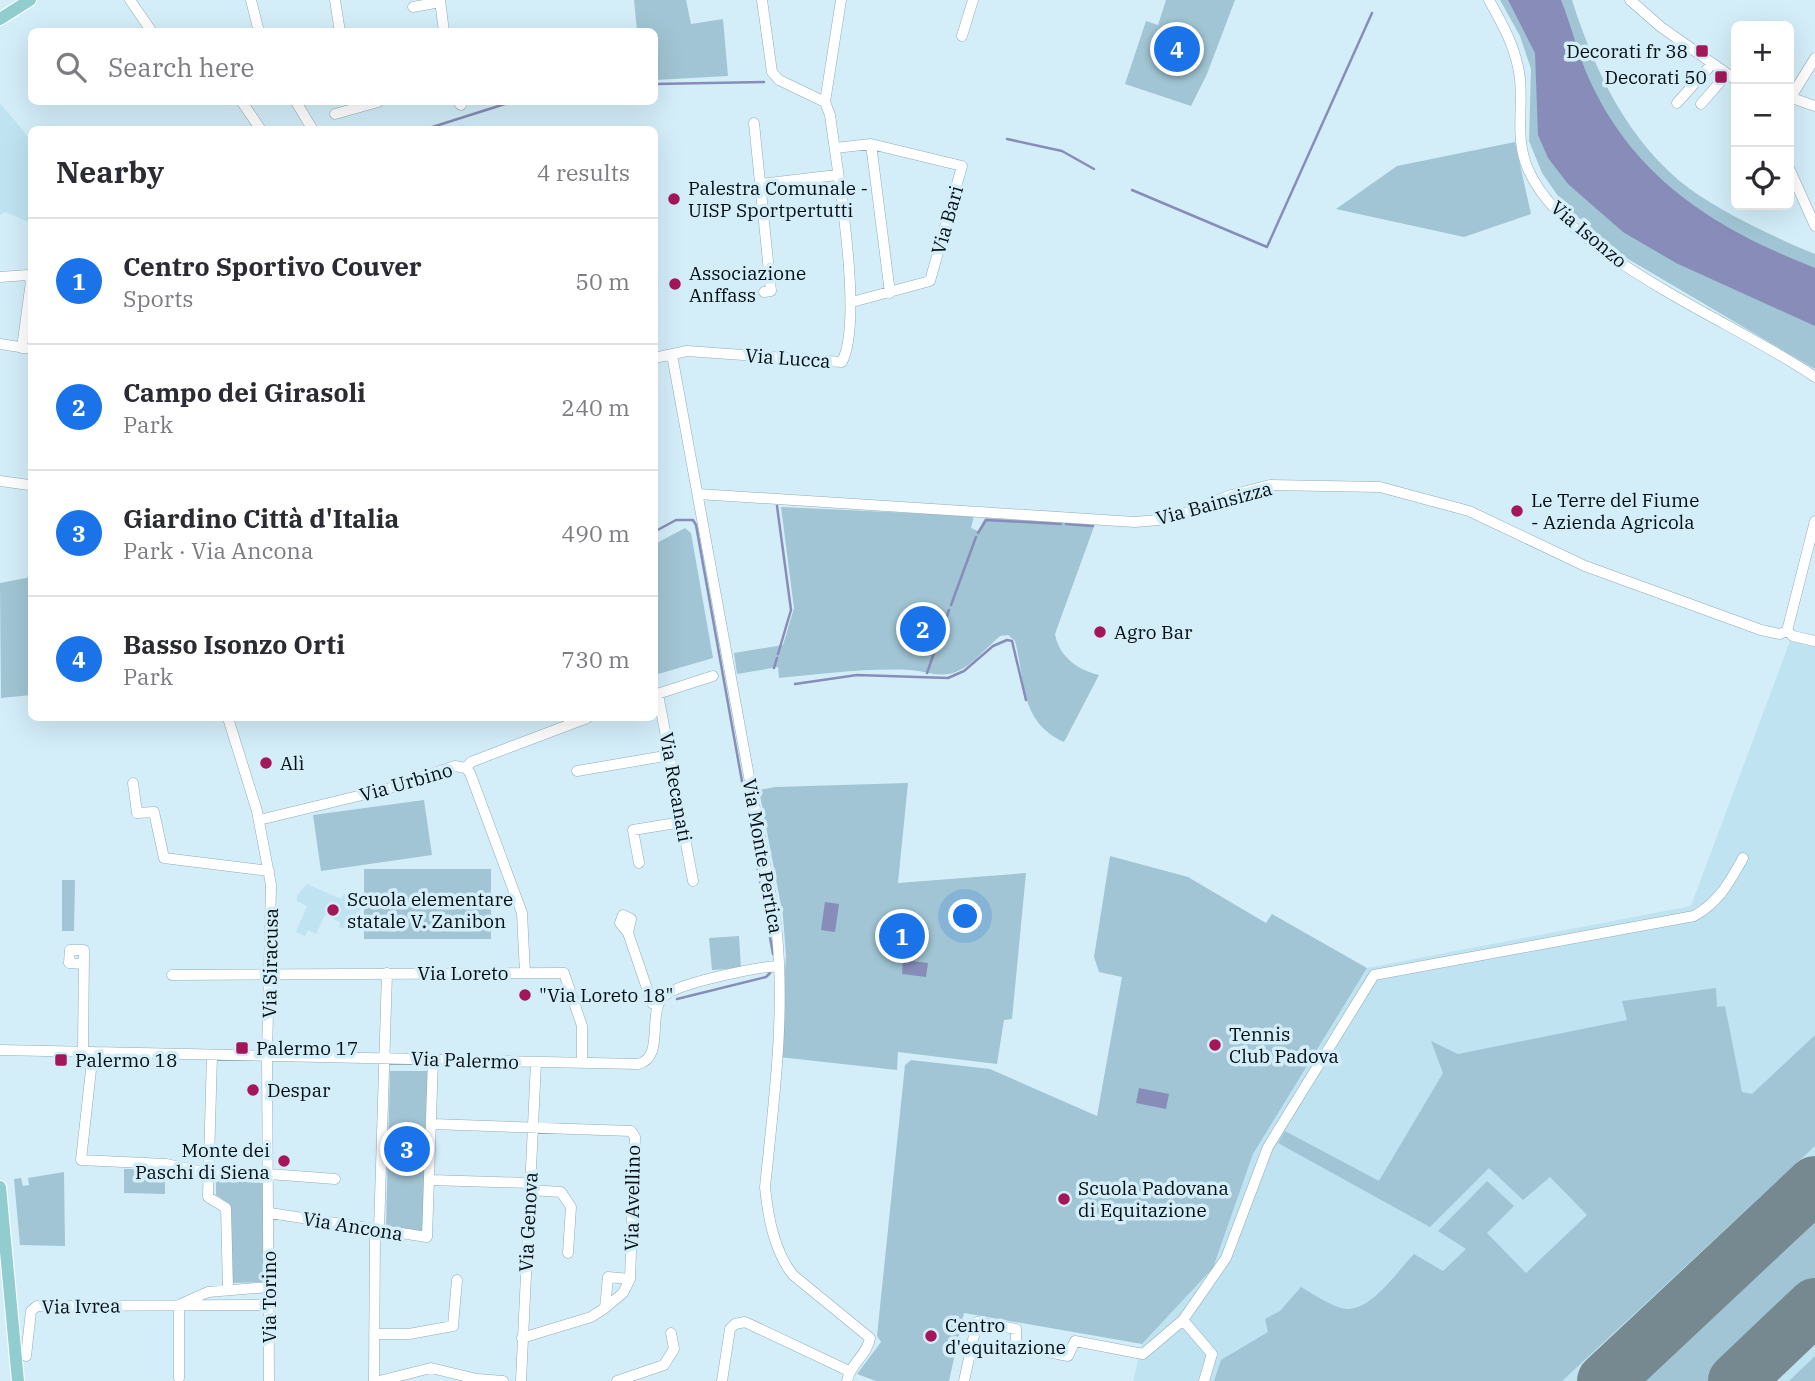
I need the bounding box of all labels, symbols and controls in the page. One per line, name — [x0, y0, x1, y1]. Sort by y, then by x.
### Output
map controls — [1731, 21, 1794, 210]
button: + — [1731, 21, 1794, 84]
pin: 4 — [1154, 23, 1200, 75]
search box — [28, 28, 658, 105]
place label: Decorati fr 38 — [1566, 39, 1688, 63]
marker: Decorati fr 38 — [1694, 43, 1710, 59]
icon: search — [52, 48, 90, 86]
text: Search here — [108, 50, 254, 84]
place label: Decorati 50 — [1605, 65, 1707, 89]
marker: Decorati 50 — [1713, 69, 1729, 85]
button: − — [1731, 84, 1794, 147]
button: locate — [1731, 147, 1794, 210]
text: Nearby — [56, 152, 164, 191]
text: 4 results — [537, 157, 630, 187]
place label: Palestra Comunale - UISP Sportpertutti — [688, 176, 868, 222]
street label: Via Bari — [926, 183, 968, 257]
marker: Palestra Comunale - UISP Sportpertutti — [666, 191, 682, 207]
street label: Via Isonzo — [1546, 195, 1632, 273]
text: Centro Sportivo Couver — [123, 249, 422, 283]
place label: Associazione Anffass — [689, 261, 806, 307]
text: 1 — [72, 266, 86, 296]
text: 50 m — [575, 266, 630, 296]
marker: Associazione Anffass — [667, 276, 683, 292]
text: Sports — [123, 283, 193, 313]
street label: Via Lucca — [744, 343, 832, 373]
text: Campo dei Girasoli — [123, 375, 366, 409]
text: 2 — [72, 392, 86, 422]
text: 240 m — [561, 392, 630, 422]
text: Park — [123, 409, 173, 439]
street label: Via Bainsizza — [1153, 476, 1275, 530]
place label: Le Terre del Fiume - Azienda Agricola — [1531, 488, 1699, 534]
text: Giardino Città d'Italia — [123, 501, 399, 535]
marker: Le Terre del Fiume - Azienda Agricola — [1509, 503, 1525, 519]
text: 3 — [72, 518, 86, 548]
text: 490 m — [561, 518, 630, 548]
text: Park · Via Ancona — [123, 535, 314, 565]
pin: 2 — [900, 603, 946, 655]
place label: Agro Bar — [1114, 620, 1193, 644]
marker: Agro Bar — [1092, 624, 1108, 640]
text: Basso Isonzo Orti — [123, 627, 345, 661]
text: 4 — [72, 644, 86, 674]
text: 730 m — [561, 644, 630, 674]
text: Park — [123, 661, 173, 691]
street label: Via Recanati — [655, 730, 697, 844]
place label: Alì — [280, 751, 305, 775]
marker: Alì — [258, 755, 274, 771]
street label: Via Urbino — [357, 757, 455, 807]
street label: Via Monte Pertica — [738, 777, 788, 935]
place label: Scuola elementare statale V. Zanibon — [347, 887, 513, 933]
your location — [948, 899, 982, 933]
marker: Scuola elementare statale V. Zanibon — [325, 902, 341, 918]
street label: Via Siracusa — [257, 908, 283, 1018]
pin: 1 — [879, 910, 925, 962]
street label: Via Loreto — [417, 961, 509, 985]
place label: "Via Loreto 18" — [539, 983, 673, 1007]
marker: "Via Loreto 18" — [517, 987, 533, 1003]
place label: Tennis Club Padova — [1229, 1022, 1339, 1068]
place label: Palermo 17 — [256, 1036, 358, 1060]
marker: Tennis Club Padova — [1207, 1037, 1223, 1053]
marker: Palermo 17 — [234, 1040, 250, 1056]
street label: Via Palermo — [411, 1046, 519, 1074]
place label: Palermo 18 — [75, 1048, 177, 1072]
marker: Palermo 18 — [53, 1052, 69, 1068]
place label: Despar — [267, 1078, 331, 1102]
marker: Despar — [245, 1082, 261, 1098]
pin: 3 — [384, 1123, 430, 1175]
place label: Monte dei Paschi di Siena — [135, 1138, 270, 1184]
street label: Via Avellino — [619, 1145, 645, 1251]
marker: Monte dei Paschi di Siena — [276, 1153, 292, 1169]
street label: Via Genova — [513, 1172, 543, 1272]
place label: Scuola Padovana di Equitazione — [1078, 1176, 1229, 1222]
marker: Scuola Padovana di Equitazione — [1056, 1191, 1072, 1207]
street label: Via Ancona — [301, 1206, 405, 1246]
street label: Via Torino — [257, 1251, 281, 1343]
street label: Via Ivrea — [41, 1293, 121, 1319]
place label: Centro d'equitazione — [945, 1313, 1066, 1359]
marker: Centro d'equitazione — [923, 1328, 939, 1344]

